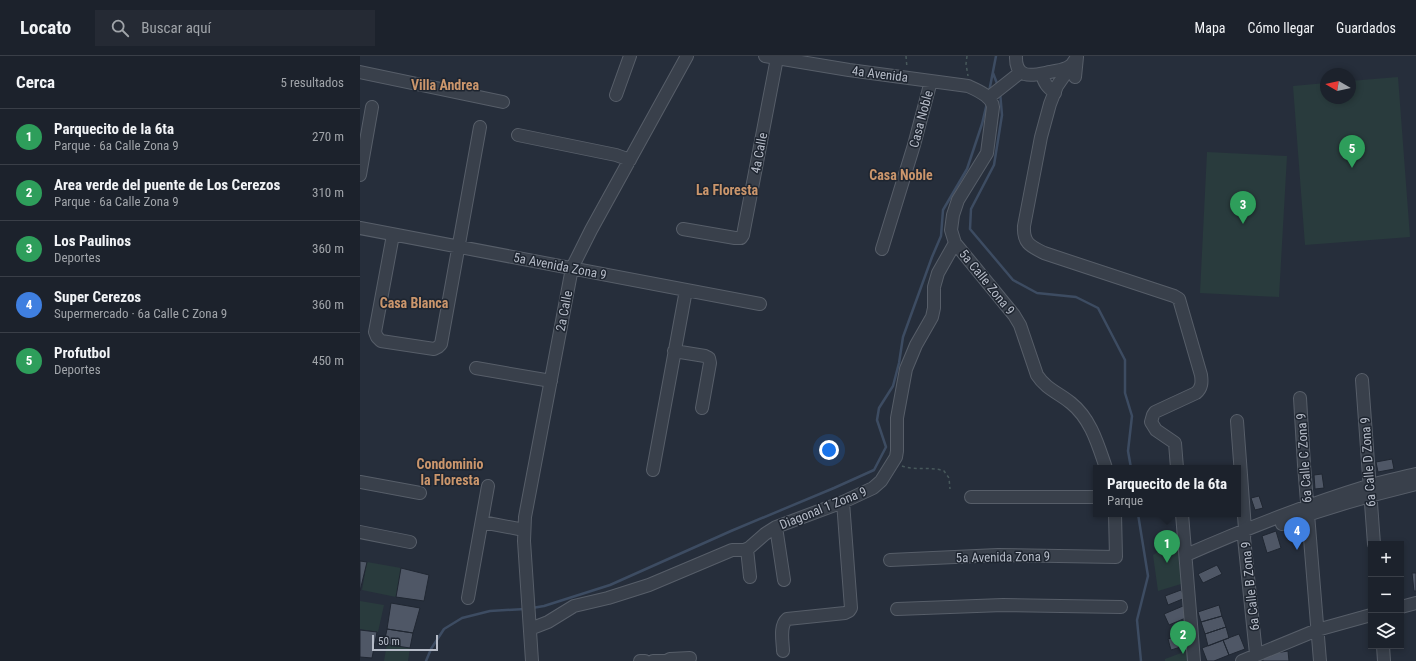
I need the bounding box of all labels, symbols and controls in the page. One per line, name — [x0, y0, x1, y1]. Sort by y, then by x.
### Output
search box — [95, 10, 375, 46]
text: Locato — [20, 16, 71, 39]
icon: search — [109, 17, 131, 39]
text: Buscar aquí — [141, 19, 211, 37]
text: Mapa — [1195, 20, 1226, 36]
text: Cómo llegar — [1248, 20, 1314, 36]
text: Guardados — [1336, 20, 1396, 36]
street label: 4a Avenida — [851, 63, 909, 85]
north arrow — [1320, 68, 1356, 104]
text: Cerca — [16, 72, 55, 92]
text: 5 resultados — [280, 75, 344, 90]
district label: Villa Andrea — [411, 77, 479, 93]
street label: Casa Noble — [906, 89, 936, 149]
text: Parquecito de la 6ta — [54, 120, 174, 138]
text: 1 — [26, 129, 32, 144]
text: 270 m — [312, 129, 344, 144]
street label: 4a Calle — [748, 131, 770, 175]
pin: 5 — [1339, 135, 1365, 168]
text: Parque · 6a Calle Zona 9 — [54, 138, 179, 153]
district label: Casa Noble — [869, 167, 933, 183]
text: Area verde del puente de Los Cerezos — [54, 176, 280, 194]
district label: La Floresta — [696, 182, 758, 198]
text: 2 — [26, 185, 32, 200]
text: 310 m — [312, 185, 344, 200]
pin: 3 — [1230, 191, 1256, 224]
text: Parque · 6a Calle Zona 9 — [54, 194, 179, 209]
text: Los Paulinos — [54, 232, 131, 250]
text: 3 — [26, 241, 32, 256]
text: 360 m — [312, 241, 344, 256]
street label: 5a Calle Zona 9 — [956, 246, 1018, 318]
text: Deportes — [54, 250, 101, 265]
street label: 5a Avenida Zona 9 — [512, 250, 608, 282]
text: Super Cerezos — [54, 288, 141, 306]
street label: 2a Calle — [553, 289, 575, 333]
district label: Casa Blanca — [380, 295, 449, 311]
text: 4 — [26, 297, 32, 312]
text: 360 m — [312, 297, 344, 312]
text: Supermercado · 6a Calle C Zona 9 — [54, 306, 227, 321]
text: Profutbol — [54, 344, 110, 362]
text: 5 — [26, 353, 32, 368]
text: 450 m — [312, 353, 344, 368]
text: Deportes — [54, 362, 101, 377]
street label: 6a Calle C Zona 9 — [1293, 413, 1315, 503]
street label: 6a Calle D Zona 9 — [1357, 417, 1379, 507]
your location — [819, 440, 839, 460]
district label: Condominio la Floresta — [416, 456, 484, 488]
popup — [1093, 465, 1241, 517]
text: Parquecito de la 6ta — [1107, 475, 1227, 493]
street label: Diagonal 1 Zona 9 — [777, 484, 869, 532]
text: Parque — [1107, 493, 1143, 508]
pin: 4 — [1284, 517, 1310, 550]
pin: 1 — [1154, 530, 1180, 563]
street label: 6a Calle B Zona 9 — [1238, 541, 1262, 631]
map controls — [1368, 541, 1404, 649]
button: + — [1368, 541, 1404, 577]
street label: 5a Avenida Zona 9 — [956, 549, 1050, 565]
button: − — [1368, 577, 1404, 613]
button: layers — [1368, 613, 1404, 649]
pin: 2 — [1170, 621, 1196, 654]
scale bar — [372, 633, 438, 652]
text: 50 m — [378, 635, 400, 648]

